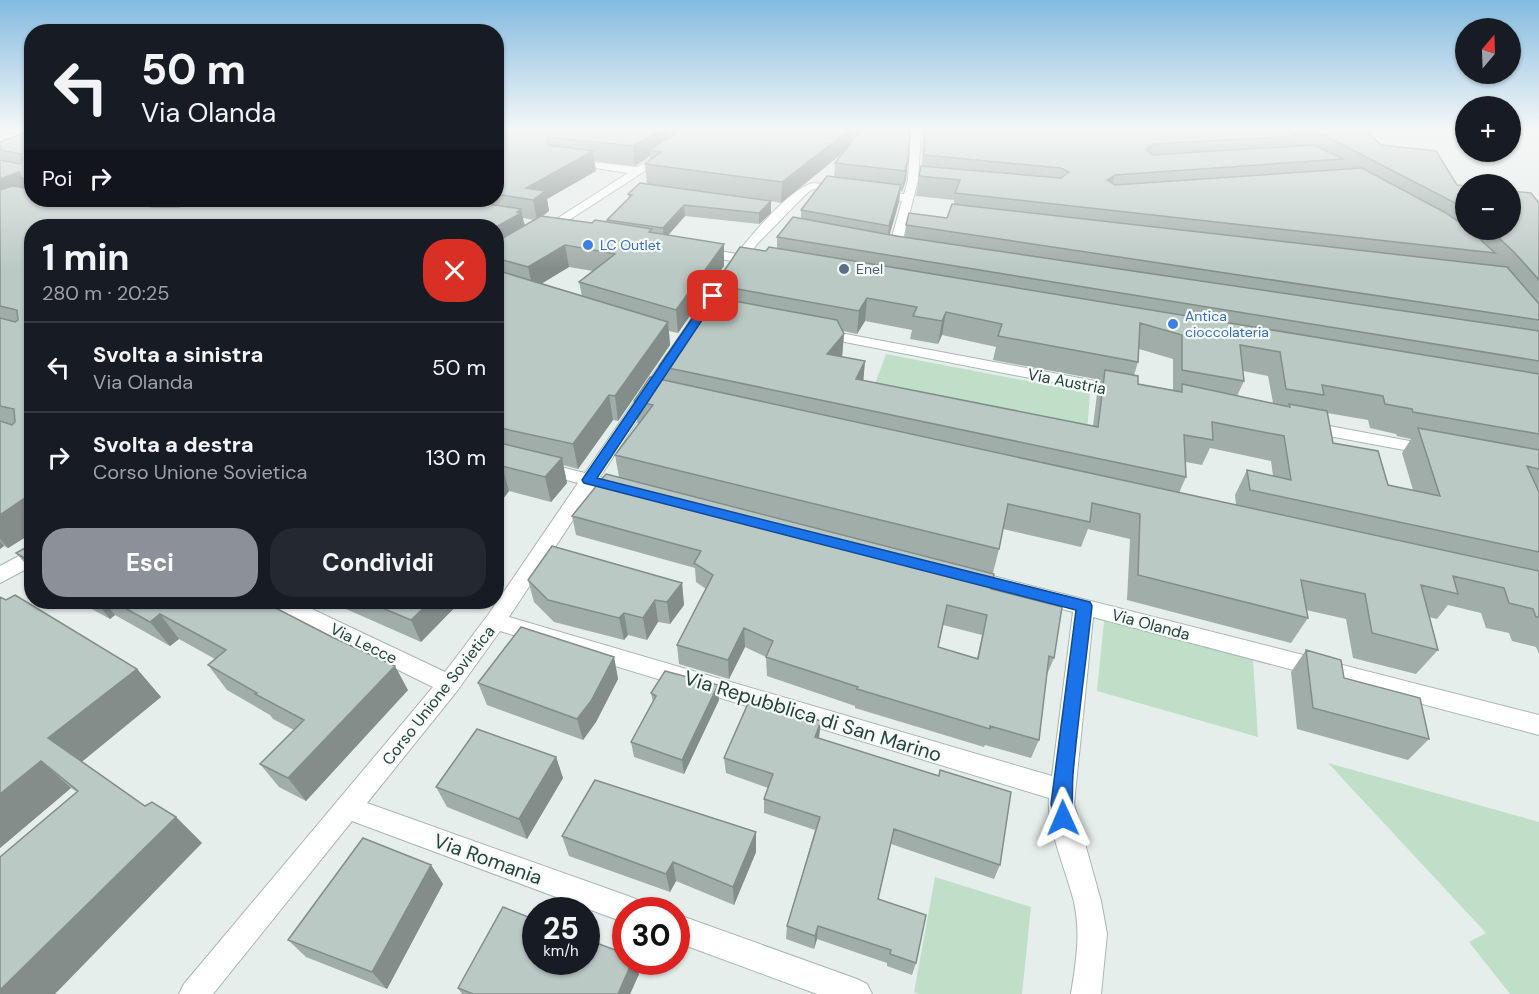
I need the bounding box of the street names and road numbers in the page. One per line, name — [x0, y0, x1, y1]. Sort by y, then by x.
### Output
street label: Via Austria — [1026, 364, 1108, 399]
street label: Via Olanda — [1109, 604, 1192, 645]
street label: Via Lecce — [327, 618, 401, 669]
street label: Corso Unione Sovietica — [377, 621, 499, 769]
street label: Via Repubblica di San Marino — [681, 664, 945, 768]
street label: Via Romania — [430, 827, 546, 891]

